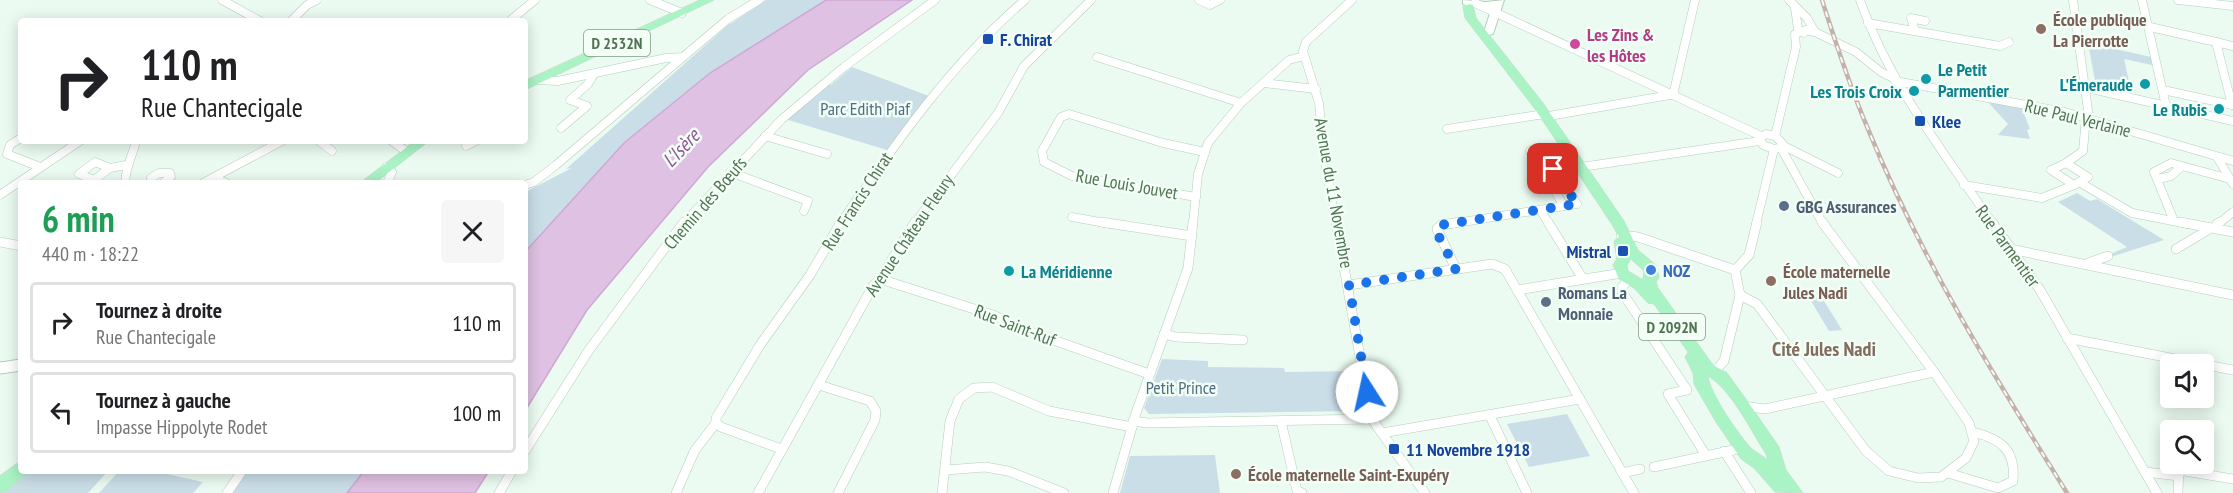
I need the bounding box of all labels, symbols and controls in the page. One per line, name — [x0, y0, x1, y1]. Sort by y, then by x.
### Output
place label: École publique La Pierrotte — [2053, 8, 2147, 52]
marker: École publique La Pierrotte — [2034, 22, 2048, 36]
place label: Les Zins & les Hôtes — [1587, 23, 1654, 67]
place label: F. Chirat — [1000, 28, 1053, 51]
road number: D 2532N — [584, 30, 650, 56]
marker: F. Chirat — [981, 32, 995, 46]
text: 110 m — [141, 37, 238, 92]
marker: Les Zins & les Hôtes — [1568, 37, 1582, 51]
icon: right — [42, 42, 120, 120]
place label: Le Petit Parmentier — [1938, 58, 2010, 102]
marker: Le Petit Parmentier — [1919, 72, 1933, 86]
place label: L'Émeraude — [2060, 73, 2133, 96]
marker: L'Émeraude — [2138, 77, 2152, 91]
place label: Les Trois Croix — [1810, 80, 1902, 103]
marker: Les Trois Croix — [1907, 84, 1921, 98]
text: Rue Chantecigale — [141, 90, 303, 124]
street label: Rue Paul Verlaine — [2023, 94, 2133, 142]
park label: Parc Edith Piaf — [820, 97, 911, 120]
place label: Le Rubis — [2153, 98, 2207, 121]
marker: Le Rubis — [2212, 102, 2226, 116]
place label: Klee — [1932, 110, 1961, 133]
marker: Klee — [1913, 114, 1927, 128]
street label: Avenue du 11 Novembre — [1309, 116, 1359, 270]
water label: L'Isère — [657, 122, 706, 173]
pin — [1527, 143, 1578, 194]
street label: Rue Francis Chirat — [817, 148, 897, 254]
street label: Chemin des Bœufs — [658, 152, 752, 254]
icon: arrive — [1536, 152, 1569, 185]
street label: Rue Louis Jouvet — [1074, 164, 1180, 204]
street label: Avenue Château Fleury — [860, 169, 958, 300]
text: 6 min — [42, 195, 115, 242]
place label: GBG Assurances — [1796, 195, 1896, 218]
marker: GBG Assurances — [1777, 199, 1791, 213]
button: close — [441, 200, 504, 263]
street label: Rue Parmentier — [1971, 201, 2045, 292]
place label: Mistral — [1566, 240, 1612, 263]
text: 440 m · 18:22 — [42, 241, 139, 267]
marker: Mistral — [1616, 244, 1630, 258]
place label: NOZ — [1663, 259, 1690, 282]
place label: La Méridienne — [1021, 260, 1113, 283]
place label: École maternelle Jules Nadi — [1782, 260, 1891, 304]
marker: NOZ — [1644, 263, 1658, 277]
marker: La Méridienne — [1002, 264, 1016, 278]
marker: École maternelle Jules Nadi — [1764, 274, 1778, 288]
place label: Romans La Monnaie — [1558, 281, 1627, 325]
marker: Romans La Monnaie — [1539, 295, 1553, 309]
text: Tournez à droite — [96, 296, 222, 324]
street label: Rue Saint-Ruf — [971, 299, 1060, 352]
icon: right — [45, 306, 78, 339]
text: 110 m — [452, 309, 501, 337]
road number: D 2092N — [1639, 314, 1705, 340]
text: Rue Chantecigale — [96, 324, 216, 350]
district label: Cité Jules Nadi — [1772, 336, 1876, 362]
map controls — [2160, 354, 2214, 474]
button: sound — [2160, 354, 2214, 408]
position arrow — [1335, 360, 1399, 424]
park label: Petit Prince — [1146, 376, 1216, 399]
text: Tournez à gauche — [96, 386, 231, 414]
icon: left — [45, 396, 78, 429]
text: 100 m — [452, 399, 501, 427]
text: Impasse Hippolyte Rodet — [96, 414, 267, 440]
button: search — [2160, 420, 2214, 474]
place label: 11 Novembre 1918 — [1406, 438, 1530, 461]
marker: 11 Novembre 1918 — [1387, 442, 1401, 456]
place label: École maternelle Saint-Exupéry — [1248, 463, 1450, 486]
marker: École maternelle Saint-Exupéry — [1229, 467, 1243, 481]

